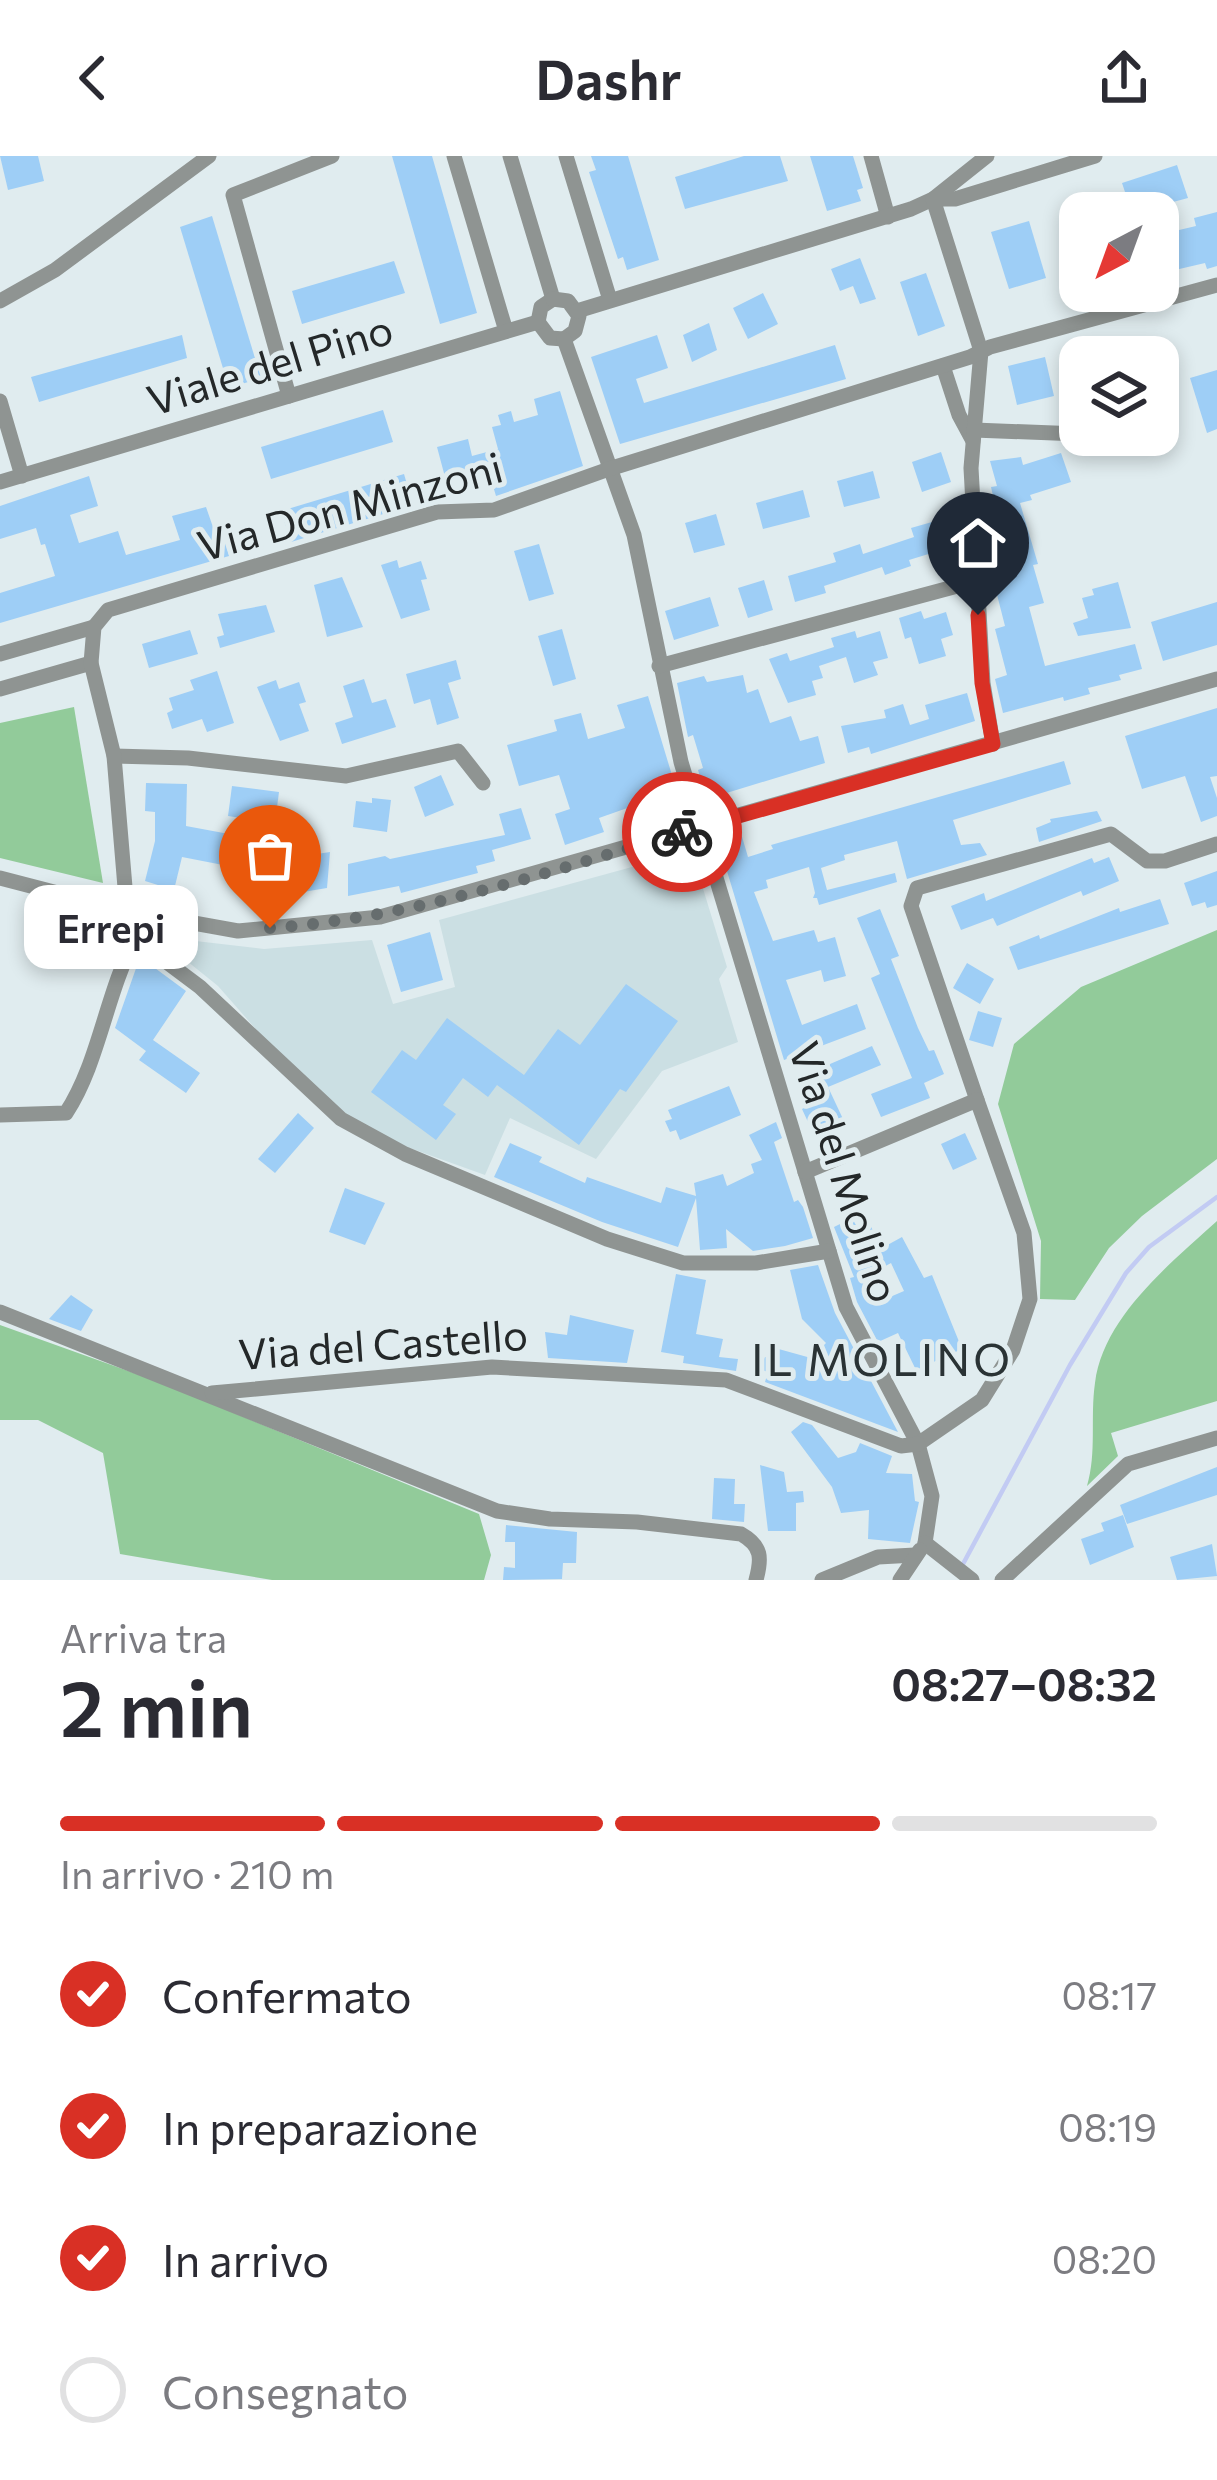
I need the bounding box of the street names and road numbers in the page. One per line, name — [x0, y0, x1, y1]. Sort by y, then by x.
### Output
street label: Viale del Pino — [140, 301, 398, 425]
street label: Via Don Minzoni — [191, 439, 508, 571]
street label: Via del Molino — [779, 1035, 912, 1308]
street label: Via del Castello — [236, 1307, 529, 1379]

